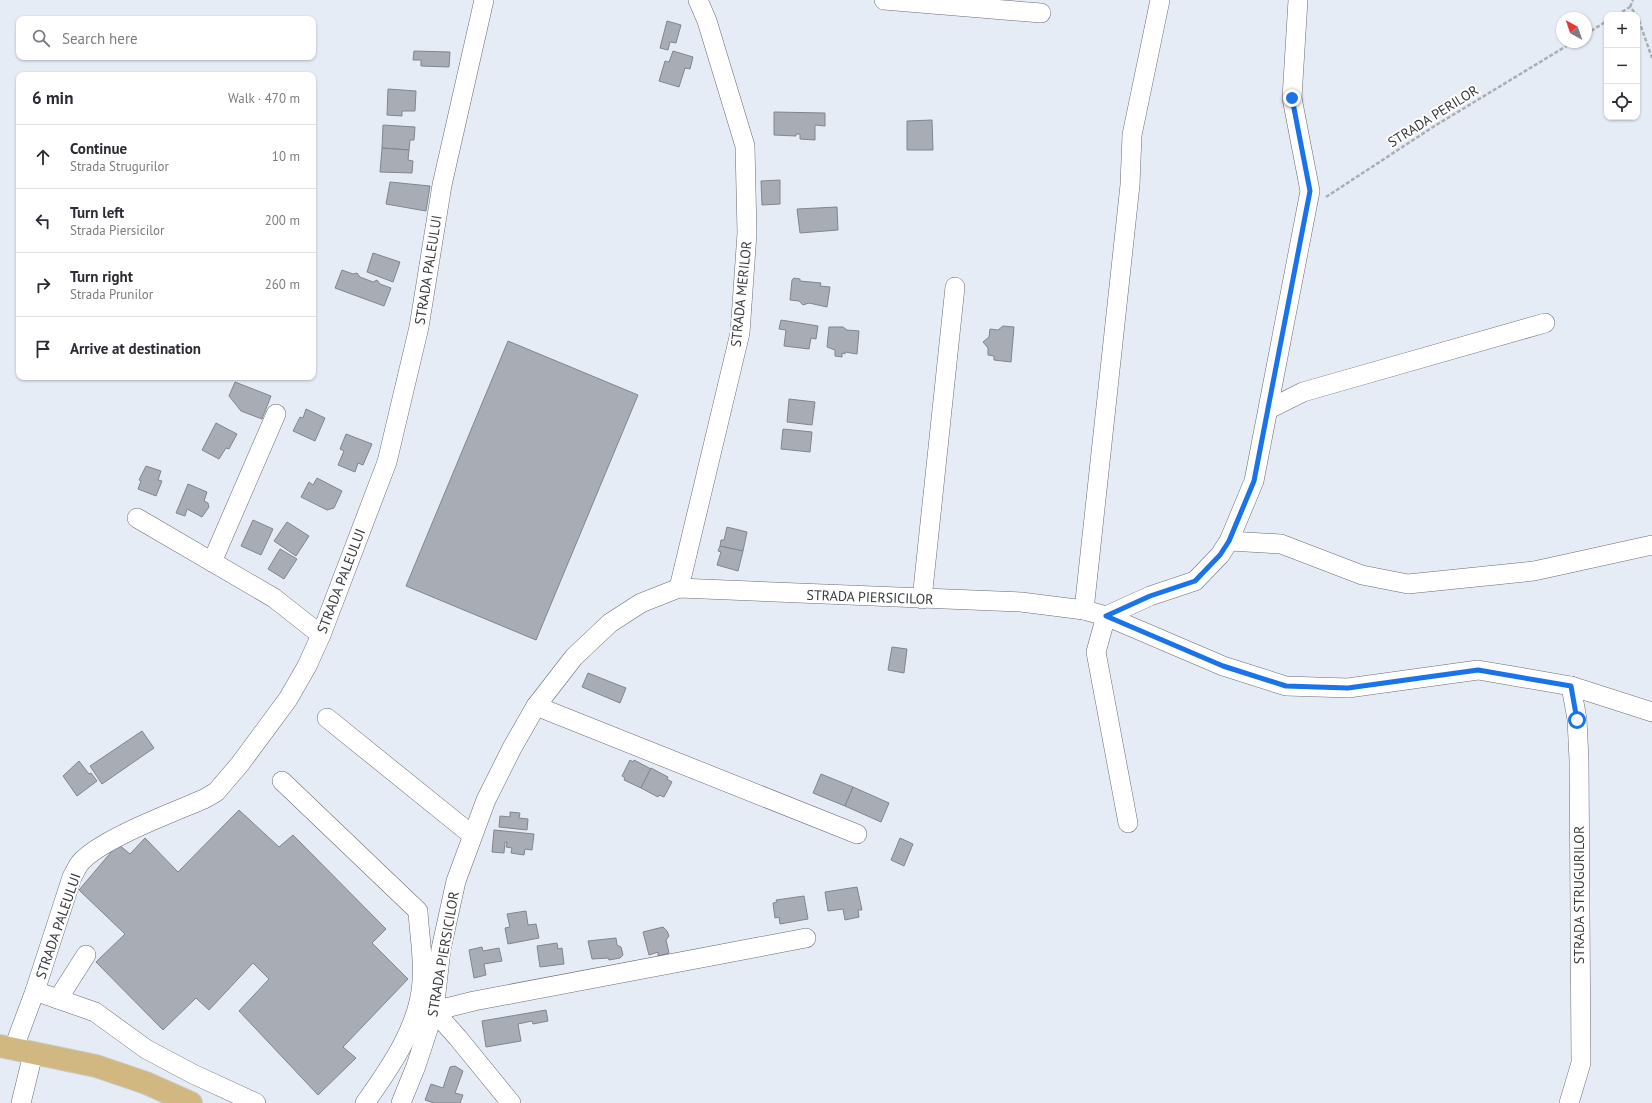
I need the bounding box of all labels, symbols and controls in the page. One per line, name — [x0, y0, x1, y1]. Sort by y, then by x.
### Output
north arrow — [1556, 12, 1592, 48]
map controls — [1604, 12, 1640, 120]
button: + — [1604, 12, 1640, 48]
search box — [16, 16, 316, 60]
icon: search — [30, 27, 52, 49]
text: Search here — [62, 29, 138, 48]
button: − — [1604, 48, 1640, 84]
street label: STRADA PERILOR — [1384, 81, 1482, 151]
button: locate — [1604, 84, 1640, 120]
text: 6 min — [32, 87, 73, 109]
route end — [1283, 89, 1301, 107]
text: Walk · 470 m — [228, 90, 300, 107]
text: Continue — [70, 139, 127, 158]
icon: ahead — [32, 146, 54, 168]
text: 10 m — [272, 148, 300, 165]
text: Strada Strugurilor — [70, 158, 169, 175]
text: Turn left — [70, 203, 124, 222]
icon: left — [32, 210, 54, 232]
text: 200 m — [265, 212, 300, 229]
street label: STRADA PALEULUI — [410, 214, 446, 326]
text: Strada Piersicilor — [70, 222, 164, 239]
street label: STRADA MERILOR — [726, 240, 756, 348]
text: Turn right — [70, 267, 133, 286]
icon: right — [32, 274, 54, 296]
text: 260 m — [265, 276, 300, 293]
text: Strada Prunilor — [70, 286, 153, 303]
icon: arrive — [32, 338, 54, 360]
text: Arrive at destination — [70, 339, 201, 358]
street label: STRADA PALEULUI — [313, 526, 369, 636]
street label: STRADA PIERSICILOR — [806, 586, 934, 608]
route start — [1568, 711, 1586, 729]
street label: STRADA STRUGURILOR — [1570, 826, 1588, 964]
street label: STRADA PALEULUI — [31, 871, 85, 981]
street label: STRADA PIERSICILOR — [423, 890, 463, 1018]

